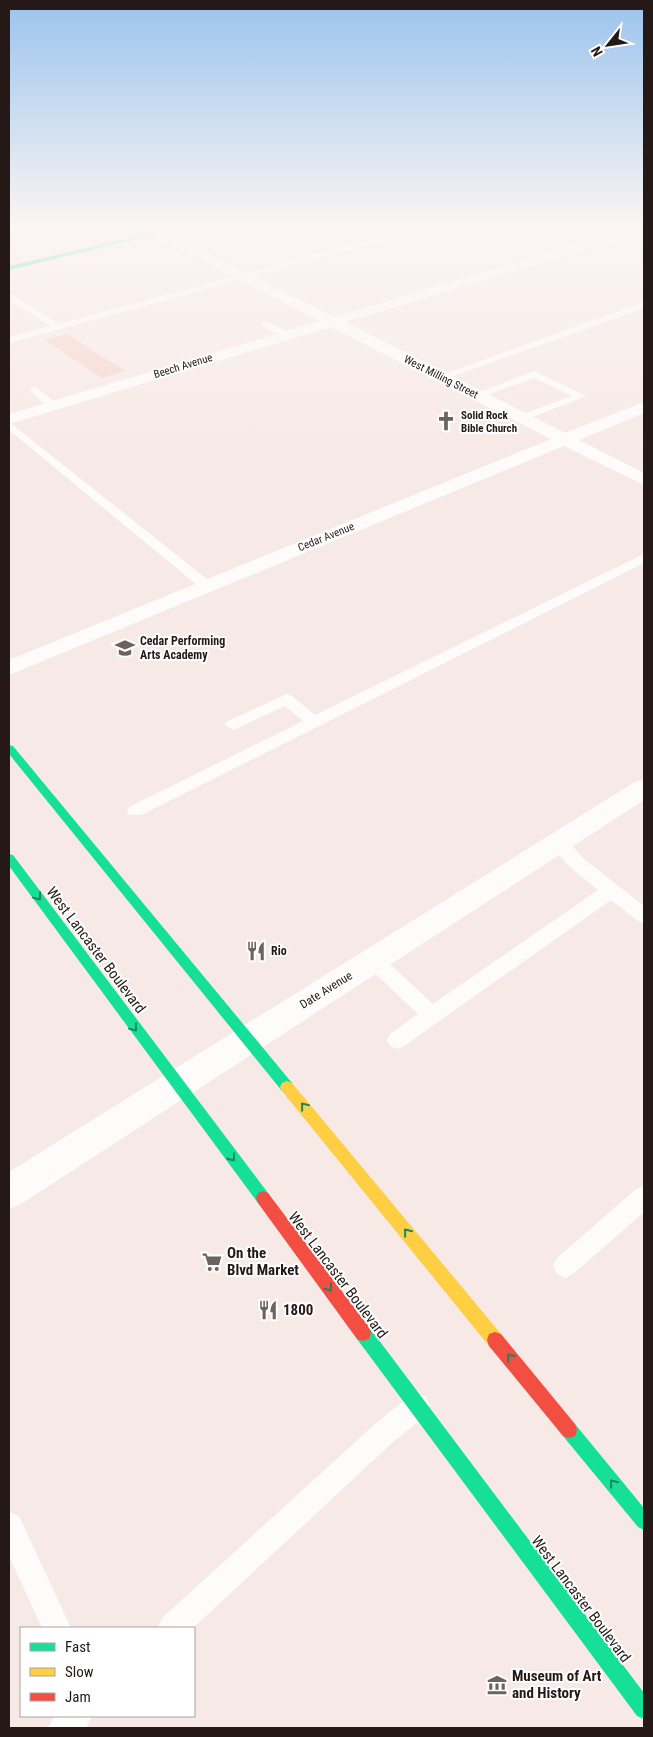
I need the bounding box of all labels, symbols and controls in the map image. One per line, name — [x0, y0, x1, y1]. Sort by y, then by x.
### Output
north arrow — [583, 20, 633, 70]
text: N — [588, 44, 606, 59]
street label: Beech Avenue — [152, 351, 214, 381]
street label: West Milling Street — [402, 353, 480, 401]
place label: Solid Rock Bible Church — [461, 409, 517, 435]
church icon: Solid Rock Bible Church — [435, 410, 457, 432]
street label: Cedar Avenue — [296, 520, 356, 554]
place label: Cedar Performing Arts Academy — [140, 634, 225, 662]
school or university icon: Cedar Performing Arts Academy — [114, 637, 136, 659]
street label: West Lancaster Boulevard — [43, 883, 149, 1017]
one-way arrow — [32, 891, 41, 901]
restaurant icon: Rio — [245, 940, 267, 962]
place label: Rio — [271, 944, 287, 958]
street label: Date Avenue — [297, 968, 355, 1012]
one-way arrow — [129, 1022, 137, 1031]
one-way arrow — [302, 1103, 310, 1112]
one-way arrow — [226, 1152, 235, 1162]
street label: West Lancaster Boulevard — [285, 1208, 391, 1342]
one-way arrow — [404, 1228, 413, 1237]
place label: On the Blvd Market — [227, 1244, 299, 1279]
supermarket icon: On the Blvd Market — [201, 1251, 223, 1273]
one-way arrow — [323, 1282, 332, 1292]
restaurant icon: 1800 — [257, 1299, 279, 1321]
place label: 1800 — [283, 1301, 313, 1319]
one-way arrow — [508, 1354, 516, 1363]
one-way arrow — [611, 1480, 619, 1489]
street label: West Lancaster Boulevard — [528, 1532, 634, 1666]
legend — [20, 1627, 195, 1717]
text: Fast — [65, 1638, 90, 1656]
text: Slow — [65, 1663, 94, 1681]
place label: Museum of Art and History — [512, 1667, 602, 1702]
museum icon: Museum of Art and History — [486, 1674, 508, 1696]
text: Jam — [65, 1688, 91, 1706]

